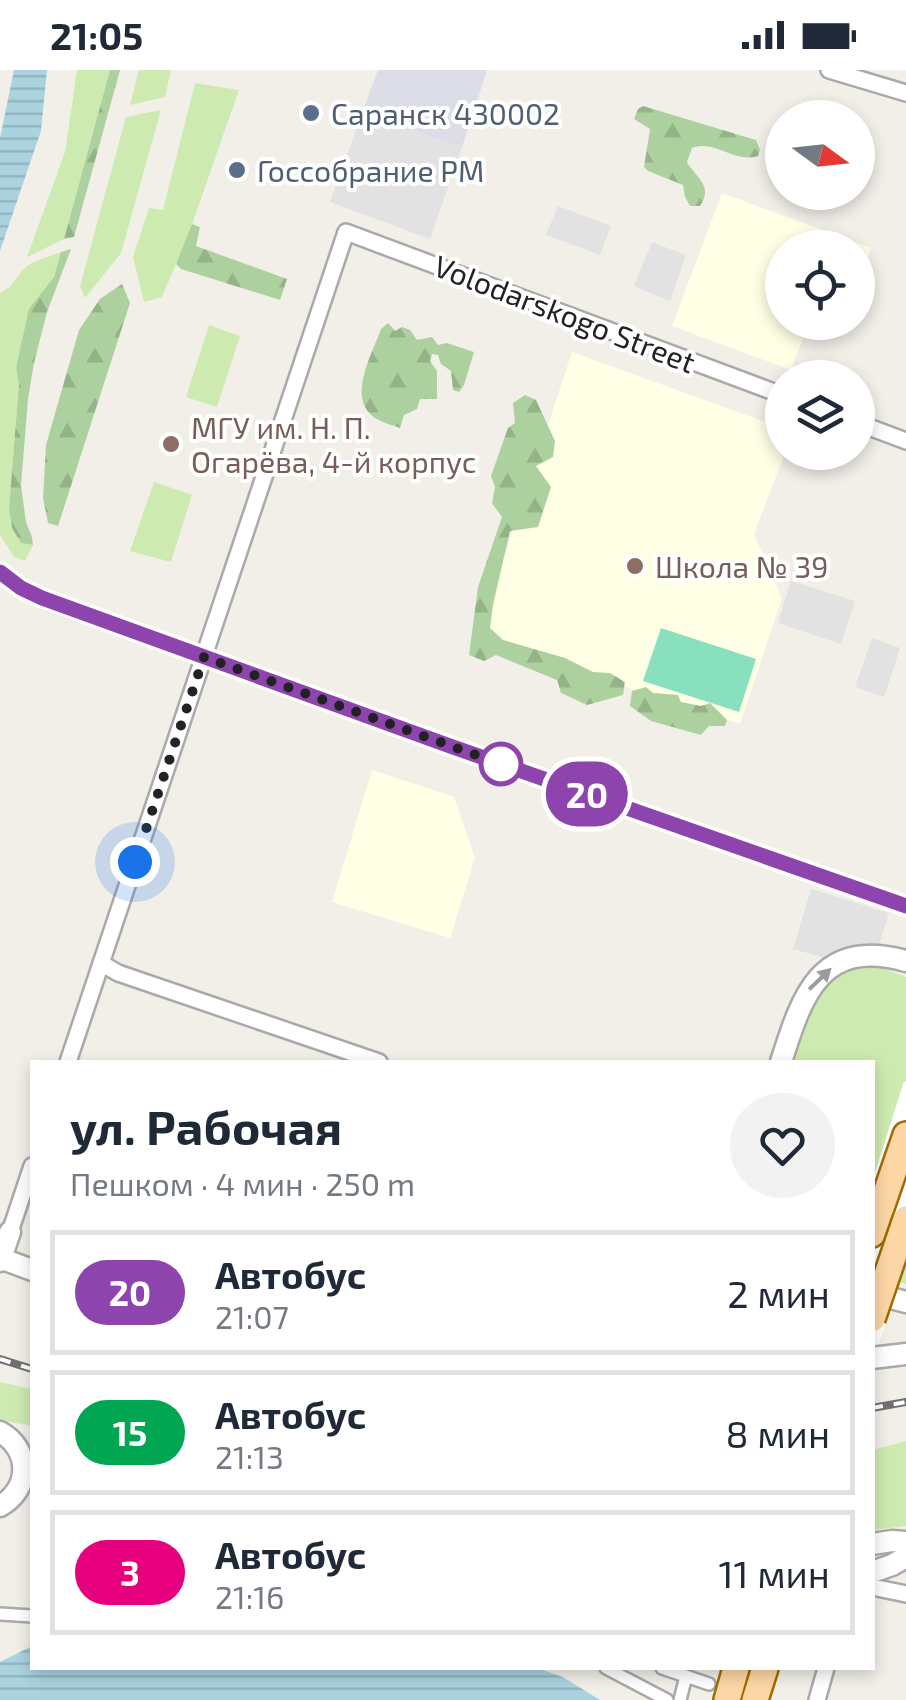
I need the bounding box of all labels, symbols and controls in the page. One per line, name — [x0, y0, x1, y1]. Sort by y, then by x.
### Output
text: 21:05 — [50, 12, 143, 58]
place label: Саранск 430002 — [331, 95, 560, 131]
north arrow — [765, 100, 875, 210]
map controls — [765, 100, 875, 470]
marker: Саранск 430002 — [300, 102, 322, 124]
place label: Госсобрание РМ — [257, 152, 484, 188]
marker: Госсобрание РМ — [226, 159, 248, 181]
button: locate — [765, 230, 875, 340]
street label: Volodarskogo Street — [429, 247, 701, 379]
button: layers — [765, 360, 875, 470]
place label: МГУ им. Н. П. Огарёва, 4-й корпус — [191, 409, 476, 480]
marker: МГУ им. Н. П. Огарёва, 4-й корпус — [160, 433, 182, 455]
place label: Школа № 39 — [655, 548, 828, 584]
marker: Школа № 39 — [624, 555, 646, 577]
unlabelled marker — [480, 743, 522, 785]
line badge: 20 — [542, 762, 632, 826]
text: 20 — [566, 773, 608, 815]
your location — [110, 837, 160, 887]
one-way arrow — [808, 968, 832, 991]
button: heart — [730, 1093, 835, 1198]
text: ул. Рабочая — [70, 1097, 342, 1155]
text: Пешком · 4 мин · 250 m — [70, 1164, 415, 1202]
text: Автобус — [215, 1251, 366, 1297]
text: 2 мин — [727, 1270, 830, 1316]
text: 20 — [109, 1271, 151, 1313]
text: 21:07 — [215, 1297, 289, 1335]
text: Автобус — [215, 1391, 366, 1437]
text: 8 мин — [726, 1410, 830, 1456]
text: 15 — [113, 1411, 147, 1453]
text: 21:13 — [215, 1437, 284, 1475]
text: Автобус — [215, 1531, 366, 1577]
text: 11 мин — [718, 1550, 830, 1596]
text: 3 — [120, 1551, 140, 1593]
text: 21:16 — [215, 1577, 284, 1615]

